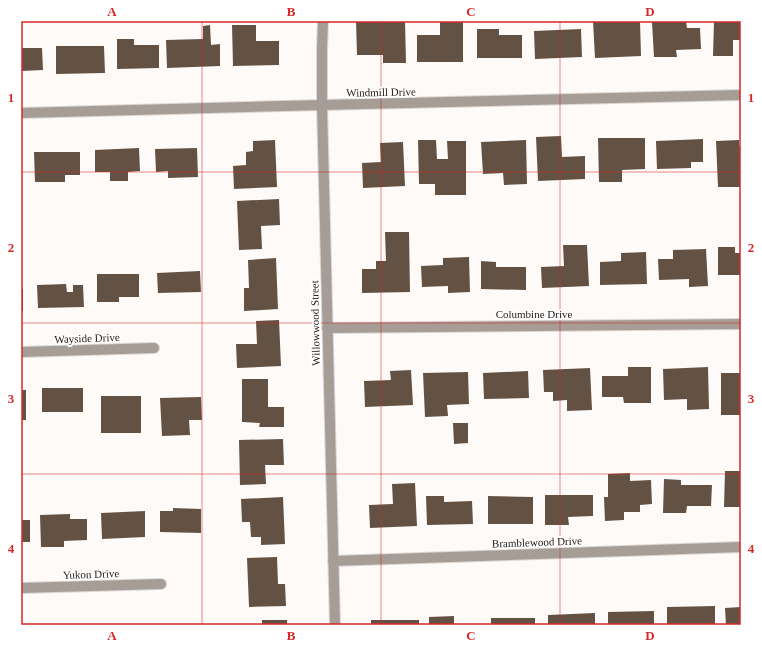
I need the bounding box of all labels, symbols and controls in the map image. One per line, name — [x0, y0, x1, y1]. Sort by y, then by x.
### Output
text: A — [107, 4, 117, 19]
text: B — [287, 4, 296, 19]
text: C — [466, 4, 476, 19]
text: D — [645, 4, 655, 19]
street label: Windmill Drive — [346, 85, 416, 99]
text: 1 — [8, 90, 14, 105]
text: 1 — [748, 90, 754, 105]
text: 2 — [8, 240, 14, 255]
text: 2 — [748, 240, 754, 255]
street label: Willowwood Street — [308, 280, 322, 366]
street label: Columbine Drive — [496, 308, 572, 320]
street label: Wayside Drive — [54, 331, 120, 345]
text: 3 — [8, 391, 15, 406]
text: 3 — [748, 391, 755, 406]
street label: Bramblewood Drive — [492, 534, 582, 550]
text: 4 — [8, 541, 15, 556]
text: 4 — [748, 541, 755, 556]
street label: Yukon Drive — [63, 567, 120, 581]
text: A — [107, 628, 117, 643]
text: B — [287, 628, 296, 643]
text: C — [466, 628, 476, 643]
text: D — [645, 628, 655, 643]

